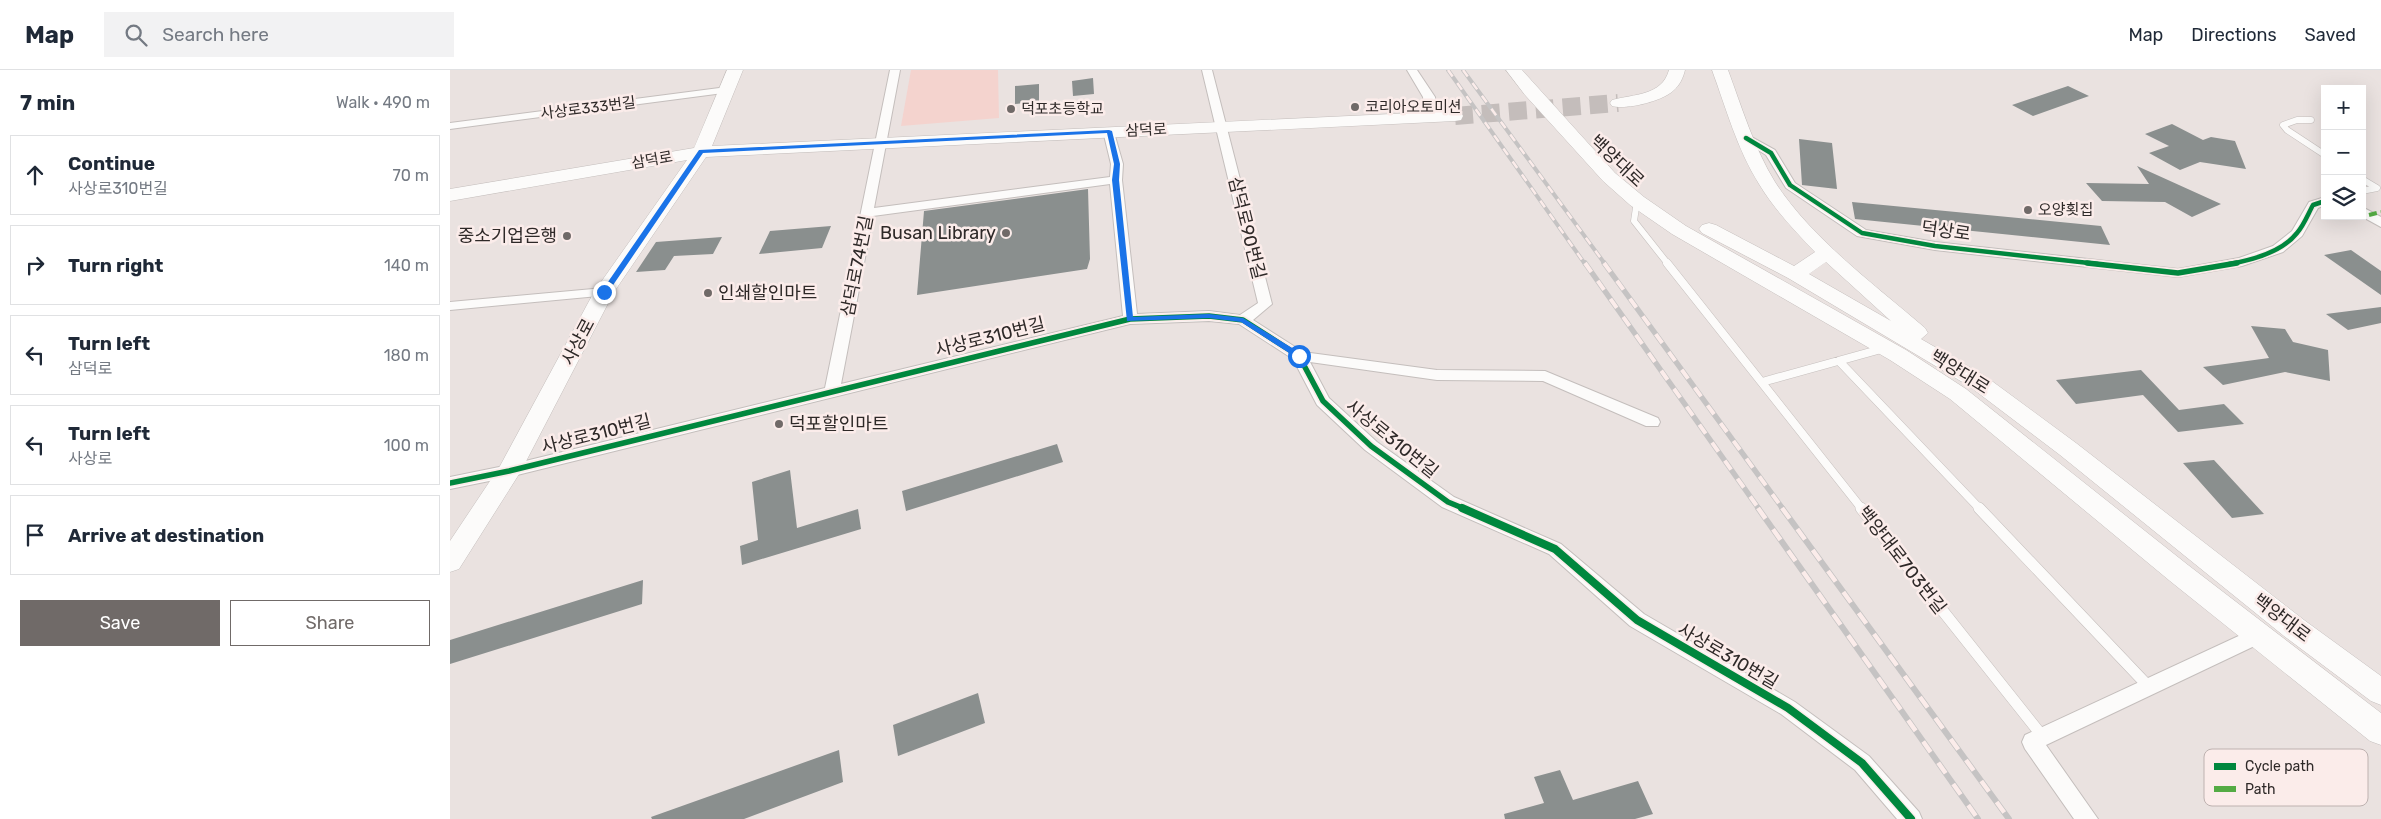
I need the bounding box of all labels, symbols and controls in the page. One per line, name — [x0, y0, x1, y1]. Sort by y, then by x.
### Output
search box — [104, 12, 454, 57]
text: Map — [25, 21, 74, 49]
icon: search — [122, 21, 150, 49]
text: Search here — [162, 23, 269, 46]
text: Map — [2128, 24, 2163, 46]
text: Directions — [2191, 24, 2277, 46]
text: Saved — [2305, 24, 2356, 46]
map controls — [2321, 85, 2366, 220]
button: + — [2321, 85, 2366, 130]
text: 7 min — [20, 90, 75, 115]
text: Walk · 490 m — [336, 93, 430, 112]
street label: 사상로333번길 — [539, 93, 637, 123]
place label: 코리아오토미션 — [1365, 98, 1462, 116]
place label: 덕포초등학교 — [1021, 100, 1104, 118]
marker: 코리아오토미션 — [1349, 101, 1361, 113]
marker: 덕포초등학교 — [1005, 103, 1017, 115]
street label: 삼덕로 — [1125, 120, 1167, 140]
street label: 백양대로 — [1585, 130, 1649, 192]
button: − — [2321, 130, 2366, 175]
street label: 삼덕로 — [630, 148, 674, 172]
text: Continue — [68, 152, 155, 175]
icon: ahead — [21, 161, 49, 189]
text: 70 m — [392, 166, 429, 185]
street label: 삼덕로90번길 — [1224, 174, 1270, 282]
button: layers — [2321, 175, 2366, 220]
text: 사상로310번길 — [68, 179, 168, 198]
place label: 오양횟집 — [2038, 201, 2093, 219]
marker: 오양횟집 — [2022, 204, 2034, 216]
street label: 삼덕로74번길 — [836, 214, 878, 318]
street label: 덕상로 — [1920, 217, 1972, 245]
place label: Busan Library — [880, 222, 996, 244]
place label: 중소기업은행 — [458, 225, 557, 247]
marker: Busan Library — [1000, 227, 1012, 239]
marker: 중소기업은행 — [561, 230, 573, 242]
icon: right — [21, 251, 49, 279]
text: Turn right — [68, 254, 163, 277]
text: 140 m — [384, 256, 429, 275]
route end — [593, 281, 616, 304]
place label: 인쇄할인마트 — [718, 282, 817, 304]
marker: 인쇄할인마트 — [702, 287, 714, 299]
street label: 사상로310번길 — [933, 313, 1047, 361]
street label: 사상로 — [557, 315, 599, 369]
text: Turn left — [68, 332, 150, 355]
icon: left — [21, 341, 49, 369]
route start — [1288, 345, 1311, 368]
street label: 백양대로 — [1926, 345, 1994, 399]
text: 180 m — [384, 346, 429, 365]
text: 삼덕로 — [68, 359, 112, 378]
street label: 사상로310번길 — [1341, 395, 1443, 483]
street label: 사상로310번길 — [539, 410, 653, 458]
place label: 덕포할인마트 — [789, 413, 888, 435]
marker: 덕포할인마트 — [773, 418, 785, 430]
text: Turn left — [68, 422, 150, 445]
icon: left — [21, 431, 49, 459]
text: 100 m — [384, 436, 429, 455]
text: 사상로 — [68, 449, 112, 468]
street label: 백양대로703번길 — [1853, 502, 1951, 618]
icon: arrive — [21, 521, 49, 549]
text: Arrive at destination — [68, 524, 264, 547]
street label: 백양대로 — [2249, 589, 2315, 647]
button: Save — [20, 600, 220, 646]
button: Share — [230, 600, 430, 646]
street label: 사상로310번길 — [1674, 618, 1782, 694]
legend — [2204, 749, 2368, 806]
text: Cycle path — [2245, 758, 2314, 775]
text: Path — [2245, 781, 2276, 798]

